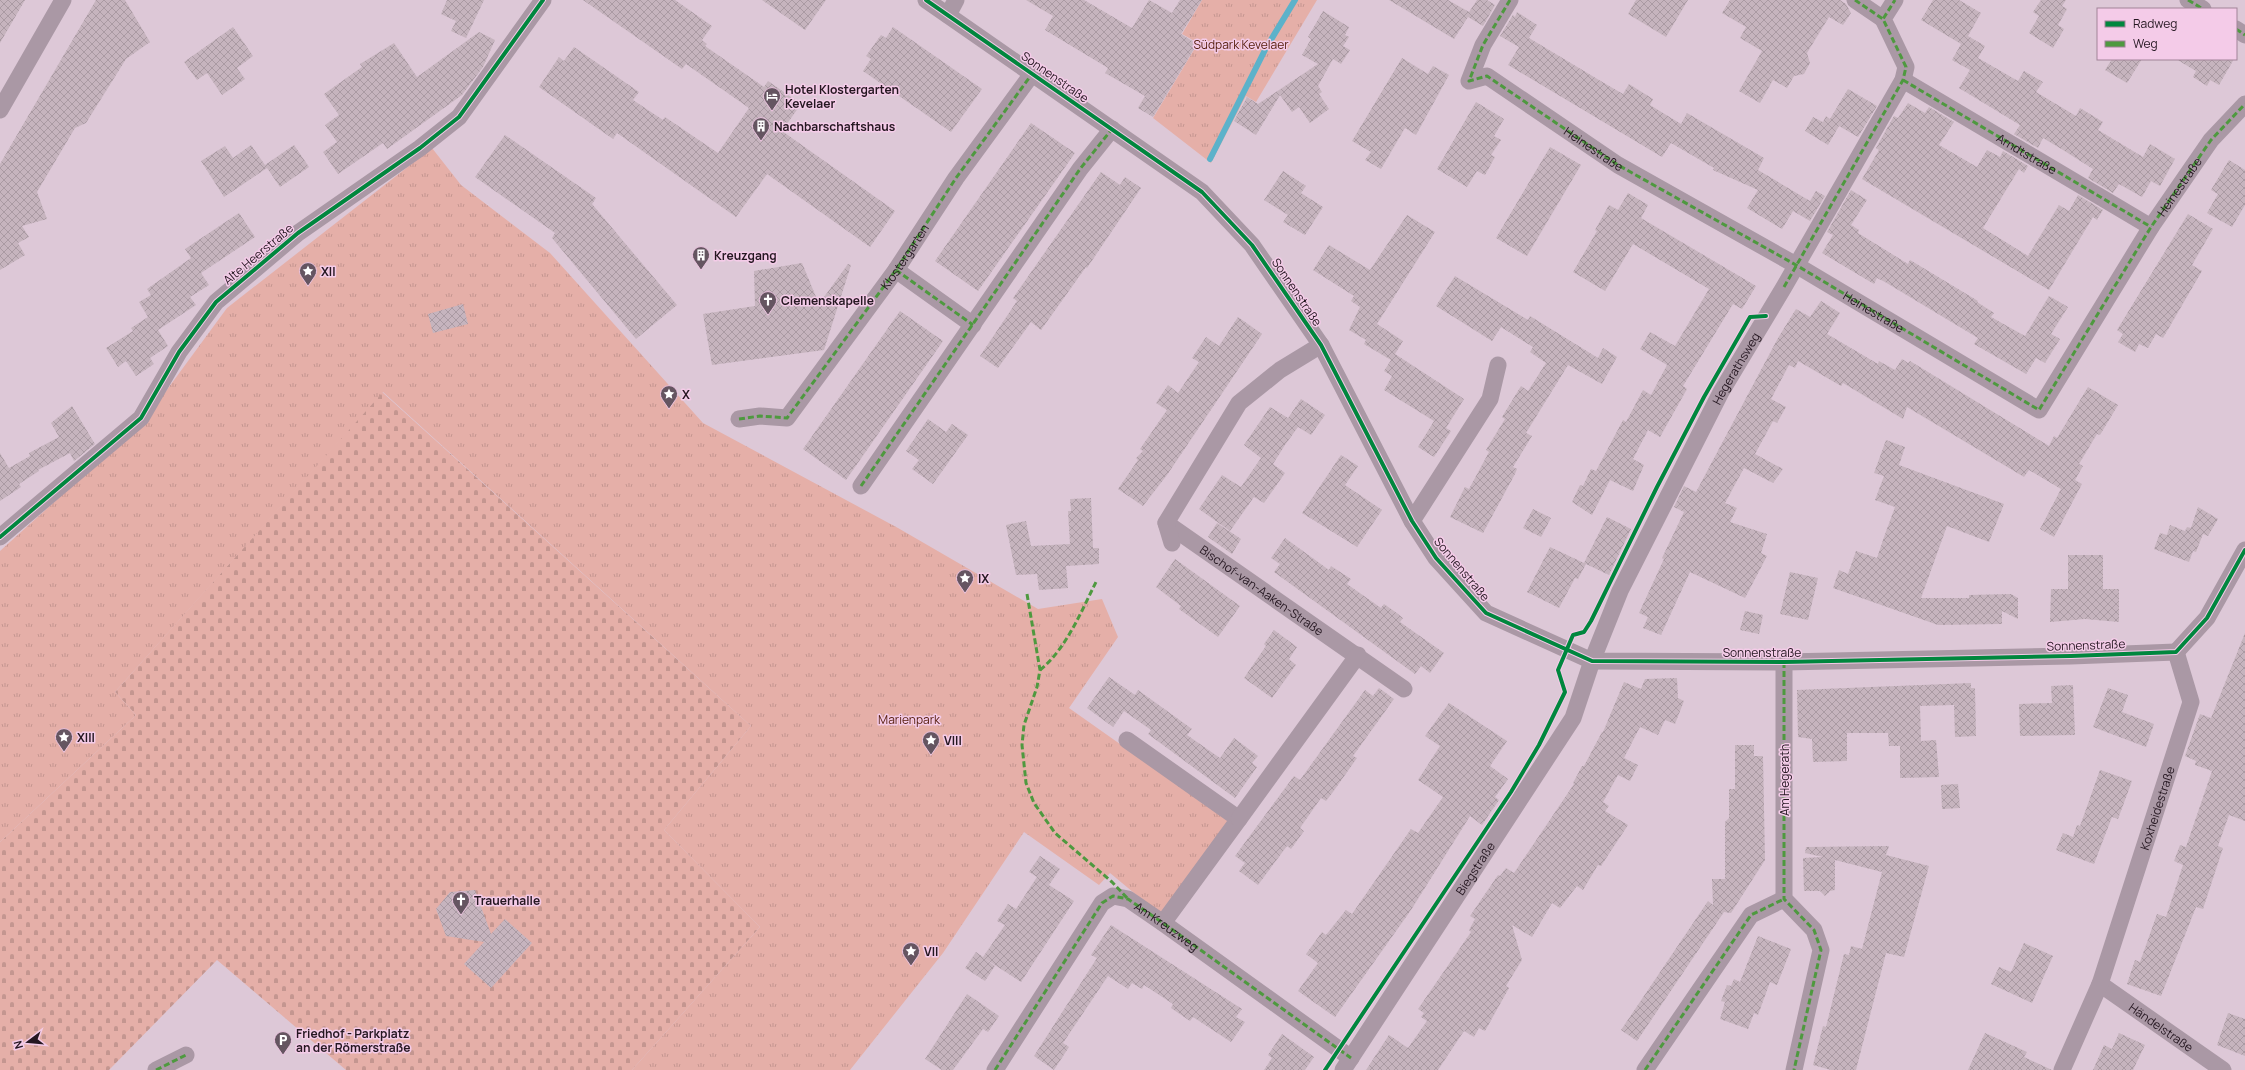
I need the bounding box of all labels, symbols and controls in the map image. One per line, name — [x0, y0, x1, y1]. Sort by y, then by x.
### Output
legend — [2097, 8, 2237, 60]
text: Radweg — [2133, 15, 2177, 32]
text: Weg — [2133, 35, 2158, 52]
park label: Südpark Kevelaer — [1193, 36, 1289, 53]
street label: Sonnenstraße — [1018, 47, 1092, 107]
place label: Hotel Klostergarten Kevelaer — [785, 81, 899, 112]
hotel icon: Hotel Klostergarten Kevelaer — [762, 86, 782, 111]
building icon: Nachbarschaftshaus — [751, 116, 771, 141]
place label: Nachbarschaftshaus — [774, 118, 896, 135]
street label: Heinestraße — [1561, 122, 1626, 175]
street label: Arndtstraße — [1994, 129, 2060, 178]
street label: Heinestraße — [2153, 154, 2205, 219]
street label: Alte Heerstraße — [219, 220, 297, 288]
street label: Klostergarten — [876, 220, 932, 293]
building icon: Kreuzgang — [691, 245, 711, 270]
place label: Kreuzgang — [714, 247, 777, 264]
street label: Sonnenstraße — [1268, 255, 1326, 329]
place icon: XII — [298, 261, 318, 286]
place label: XII — [321, 263, 336, 280]
street label: Heinestraße — [1840, 287, 1908, 336]
church icon: Clemenskapelle — [758, 290, 778, 315]
place label: Clemenskapelle — [781, 292, 874, 309]
street label: Hegerathsweg — [1708, 329, 1764, 407]
place icon: X — [659, 384, 679, 409]
place label: X — [682, 386, 690, 403]
street label: Sonnenstraße — [1430, 533, 1494, 605]
street label: Bischof-van-Aaken-Straße — [1197, 541, 1327, 639]
place icon: IX — [955, 568, 975, 593]
place label: IX — [978, 570, 989, 587]
street label: Sonnenstraße — [2046, 635, 2126, 655]
street label: Sonnenstraße — [1723, 644, 1801, 661]
park label: Marienpark — [878, 711, 941, 728]
place icon: XIII — [54, 727, 74, 752]
place label: XIII — [77, 729, 95, 746]
place icon: VIII — [921, 730, 941, 755]
place label: VIII — [944, 732, 962, 749]
street label: Am Hegerath — [1776, 744, 1793, 816]
street label: Koxheidestraße — [2135, 764, 2178, 852]
street label: Biegstraße — [1451, 838, 1498, 898]
church icon: Trauerhalle — [451, 890, 471, 915]
place label: Trauerhalle — [474, 892, 540, 909]
street label: Am Kreuzweg — [1131, 897, 1202, 955]
place icon: VII — [901, 941, 921, 966]
place label: VII — [924, 943, 938, 960]
street label: Händelstraße — [2126, 999, 2197, 1055]
north arrow — [8, 1022, 48, 1062]
place label: Friedhof - Parkplatz an der Römerstraße — [296, 1025, 411, 1056]
parking icon: Friedhof - Parkplatz an der Römerstraße — [273, 1030, 293, 1055]
text: N — [10, 1039, 26, 1051]

